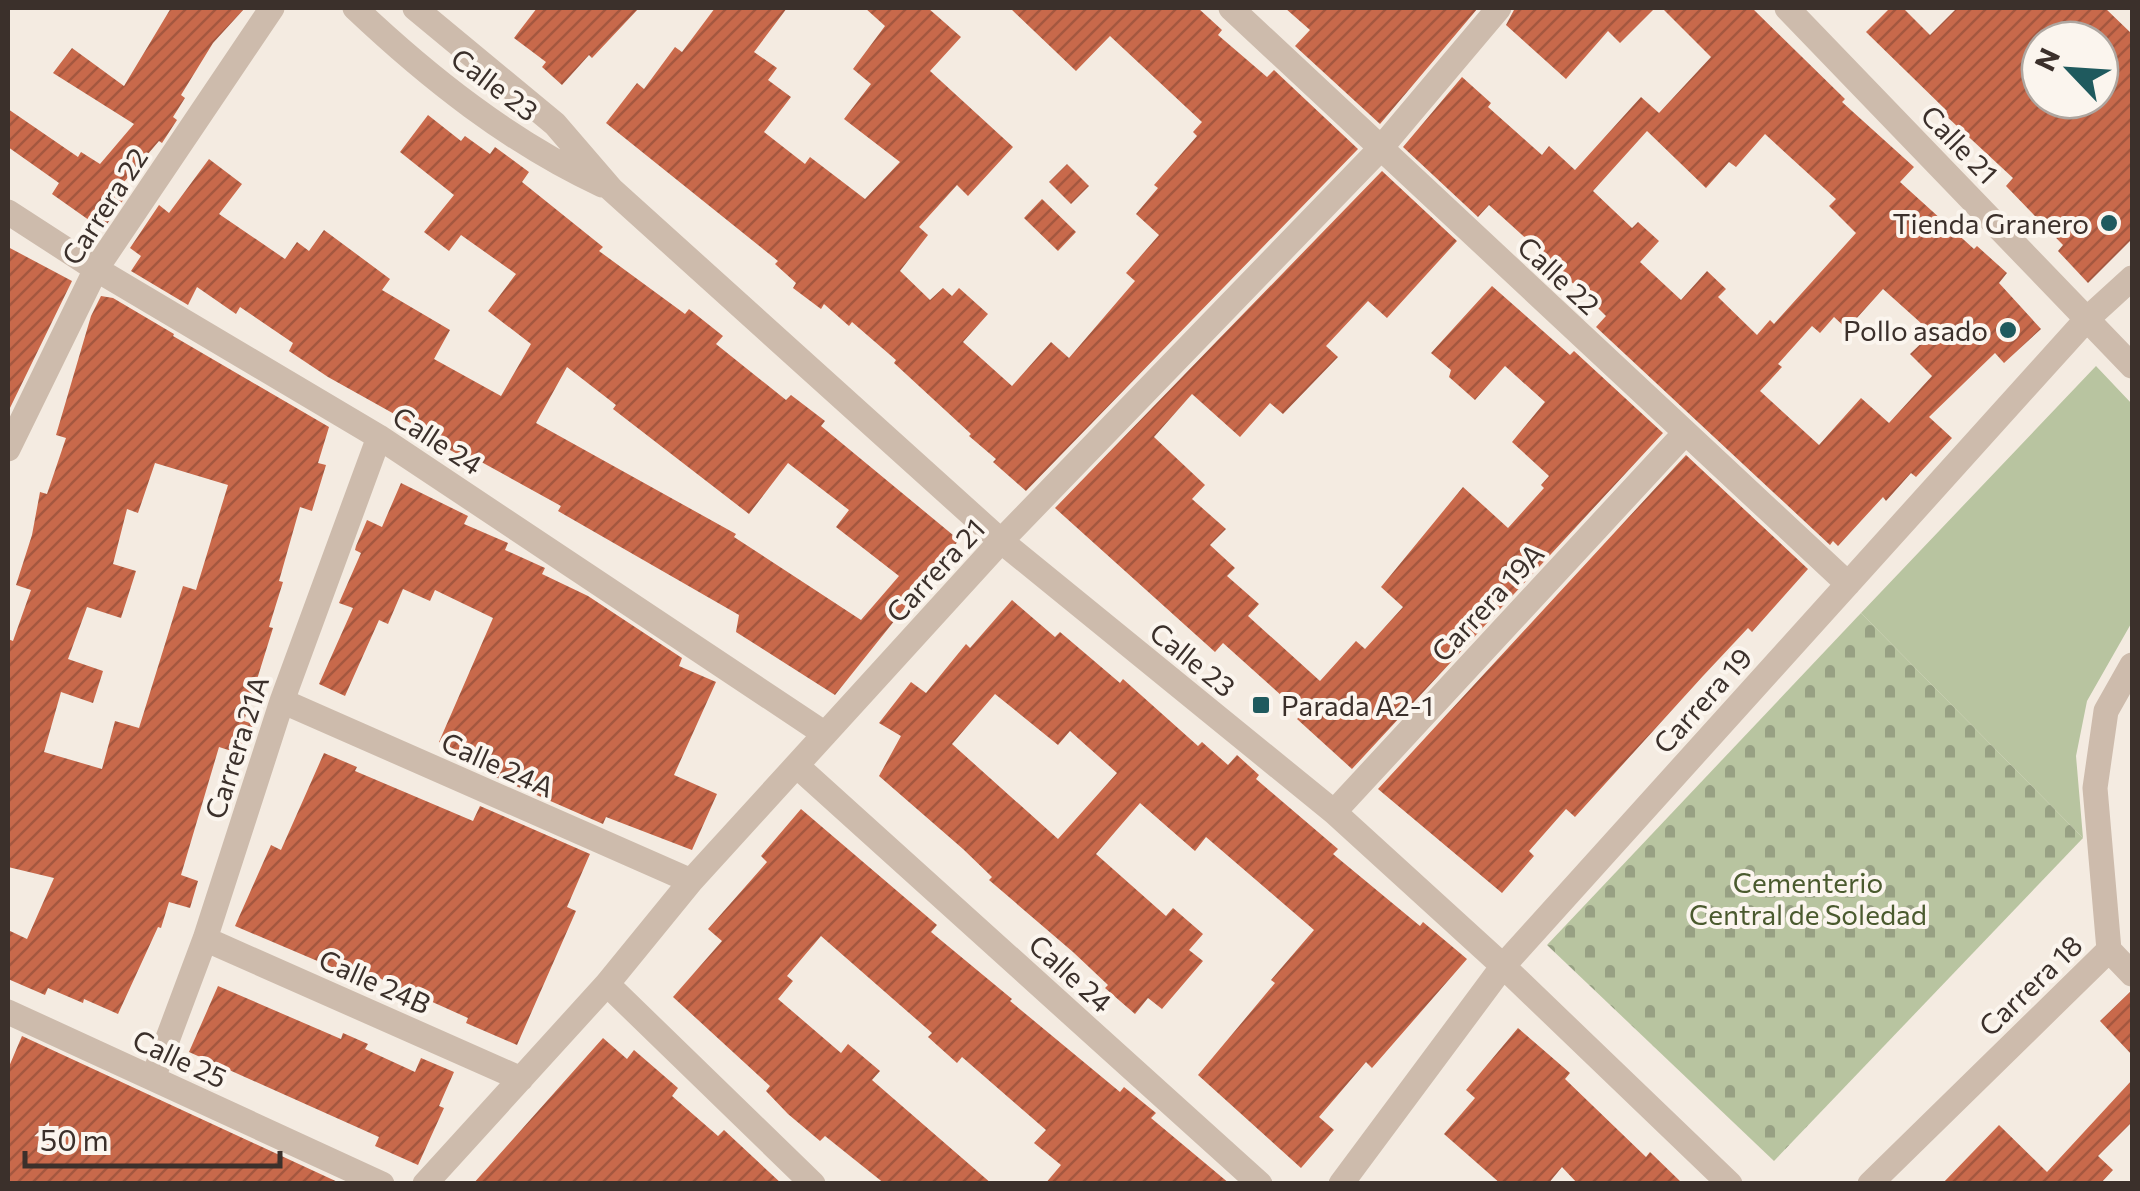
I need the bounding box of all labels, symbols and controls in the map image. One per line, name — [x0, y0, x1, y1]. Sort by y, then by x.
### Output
north arrow — [2020, 20, 2120, 120]
street label: Calle 23 — [445, 40, 545, 128]
text: N — [2027, 42, 2066, 76]
street label: Calle 21 — [1915, 98, 2005, 190]
street label: Carrera 22 — [54, 141, 154, 271]
place label: Tienda Granero — [1893, 206, 2089, 240]
marker: Tienda Granero — [2098, 212, 2120, 234]
street label: Calle 22 — [1511, 229, 1607, 321]
place label: Pollo asado — [1843, 313, 1988, 347]
marker: Pollo asado — [1997, 319, 2019, 341]
street label: Calle 24 — [387, 399, 489, 482]
street label: Carrera 21 — [879, 511, 991, 629]
street label: Carrera 19A — [1424, 536, 1550, 668]
street label: Calle 23 — [1144, 614, 1242, 704]
street label: Carrera 19 — [1646, 640, 1758, 760]
street label: Carrera 21A — [197, 671, 275, 823]
place label: Parada A2-1 — [1281, 688, 1434, 722]
marker: Parada A2-1 — [1250, 694, 1272, 716]
street label: Calle 24A — [437, 724, 559, 804]
park label: Cementerio Central de Soledad — [1689, 865, 1927, 931]
street label: Calle 24 — [1022, 927, 1120, 1019]
street label: Carrera 18 — [1971, 927, 2089, 1043]
street label: Calle 24B — [314, 941, 436, 1021]
street label: Calle 25 — [128, 1022, 232, 1094]
scale bar — [25, 1106, 280, 1168]
text: 50 m — [40, 1120, 109, 1157]

